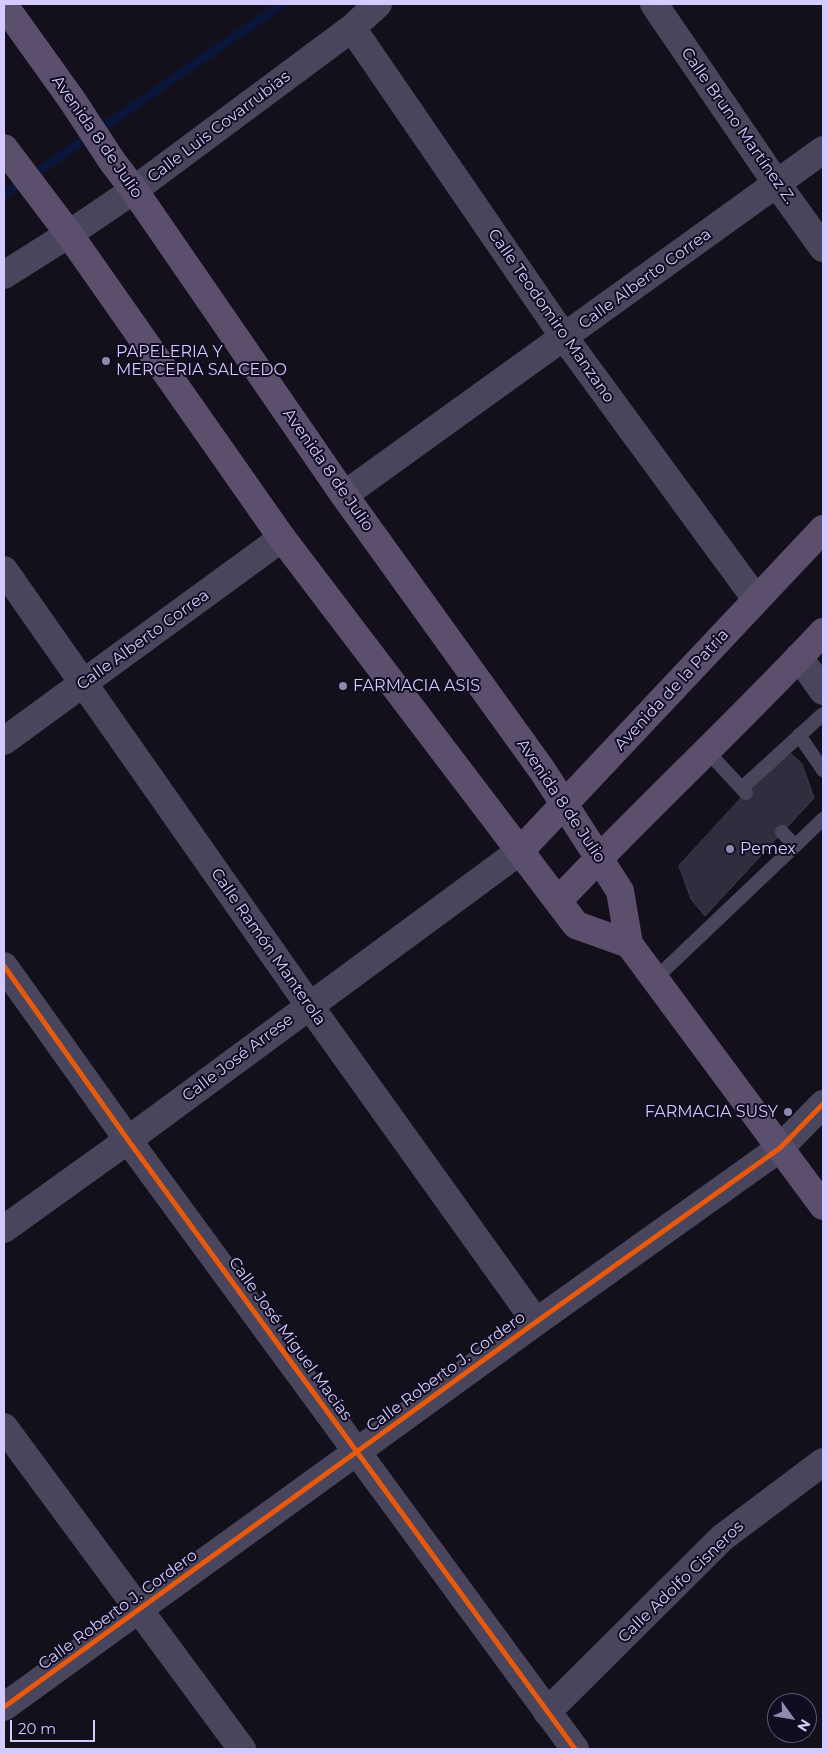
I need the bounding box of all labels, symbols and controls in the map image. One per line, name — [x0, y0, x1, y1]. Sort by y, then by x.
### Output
street label: Calle Bruno Martínez Z. — [677, 44, 799, 208]
street label: Calle Luis Covarrubias — [144, 67, 294, 187]
street label: Avenida 8 de Julio — [47, 72, 147, 202]
street label: Calle Teodomiro Manzano — [484, 225, 618, 407]
street label: Calle Alberto Correa — [575, 225, 715, 333]
place label: PAPELERIA Y MERCERIA SALCEDO — [116, 342, 287, 380]
marker: PAPELERIA Y MERCERIA SALCEDO — [100, 355, 112, 367]
street label: Avenida 8 de Julio — [278, 405, 378, 535]
street label: Calle Alberto Correa — [73, 586, 213, 694]
street label: Avenida de la Patria — [611, 625, 733, 755]
place label: FARMACIA ASIS — [353, 676, 480, 696]
marker: FARMACIA ASIS — [337, 680, 349, 692]
street label: Avenida 8 de Julio — [512, 735, 610, 867]
place label: Pemex — [740, 839, 796, 859]
marker: Pemex — [724, 843, 736, 855]
street label: Calle Ramón Manterola — [206, 865, 330, 1029]
street label: Calle José Arrese — [179, 1010, 297, 1106]
place label: FARMACIA SUSY — [645, 1102, 778, 1122]
marker: FARMACIA SUSY — [782, 1106, 794, 1118]
street label: Calle José Miguel Macías — [224, 1253, 356, 1425]
street label: Calle Roberto J. Cordero — [363, 1308, 529, 1436]
street label: Calle Adolfo Cisneros — [614, 1517, 748, 1647]
street label: Calle Roberto J. Cordero — [35, 1546, 201, 1674]
north arrow — [767, 1693, 817, 1743]
scale bar — [12, 1710, 98, 1742]
text: N — [793, 1716, 815, 1735]
text: 20 m — [18, 1719, 56, 1738]

